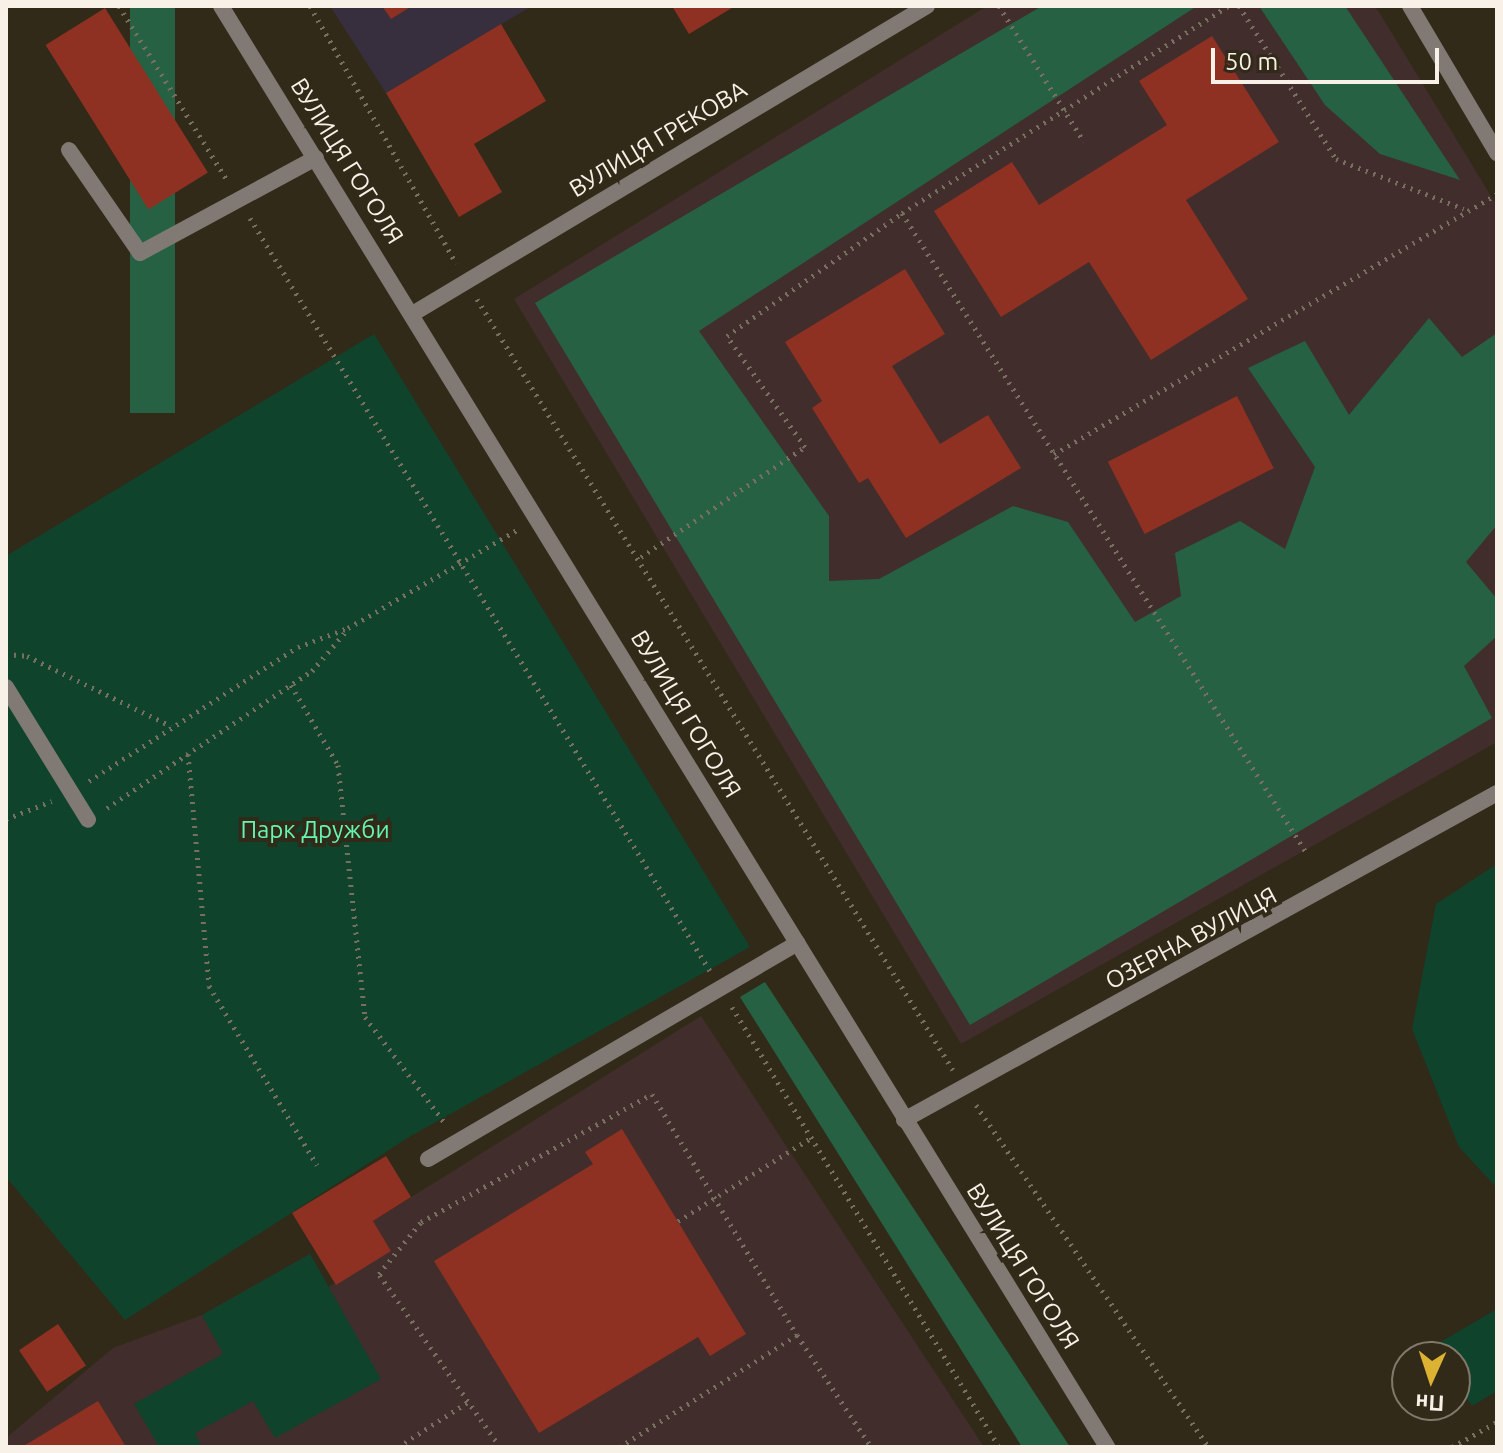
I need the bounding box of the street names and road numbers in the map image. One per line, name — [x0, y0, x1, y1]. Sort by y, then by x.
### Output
street label: ВУЛИЦЯ ГОГОЛЯ — [284, 73, 410, 249]
street label: ВУЛИЦЯ ГРЕКОВА — [564, 75, 752, 203]
street label: ВУЛИЦЯ ГОГОЛЯ — [625, 625, 747, 803]
street label: ОЗЕРНА ВУЛИЦЯ — [1100, 881, 1282, 995]
street label: ВУЛИЦЯ ГОГОЛЯ — [960, 1178, 1086, 1354]

